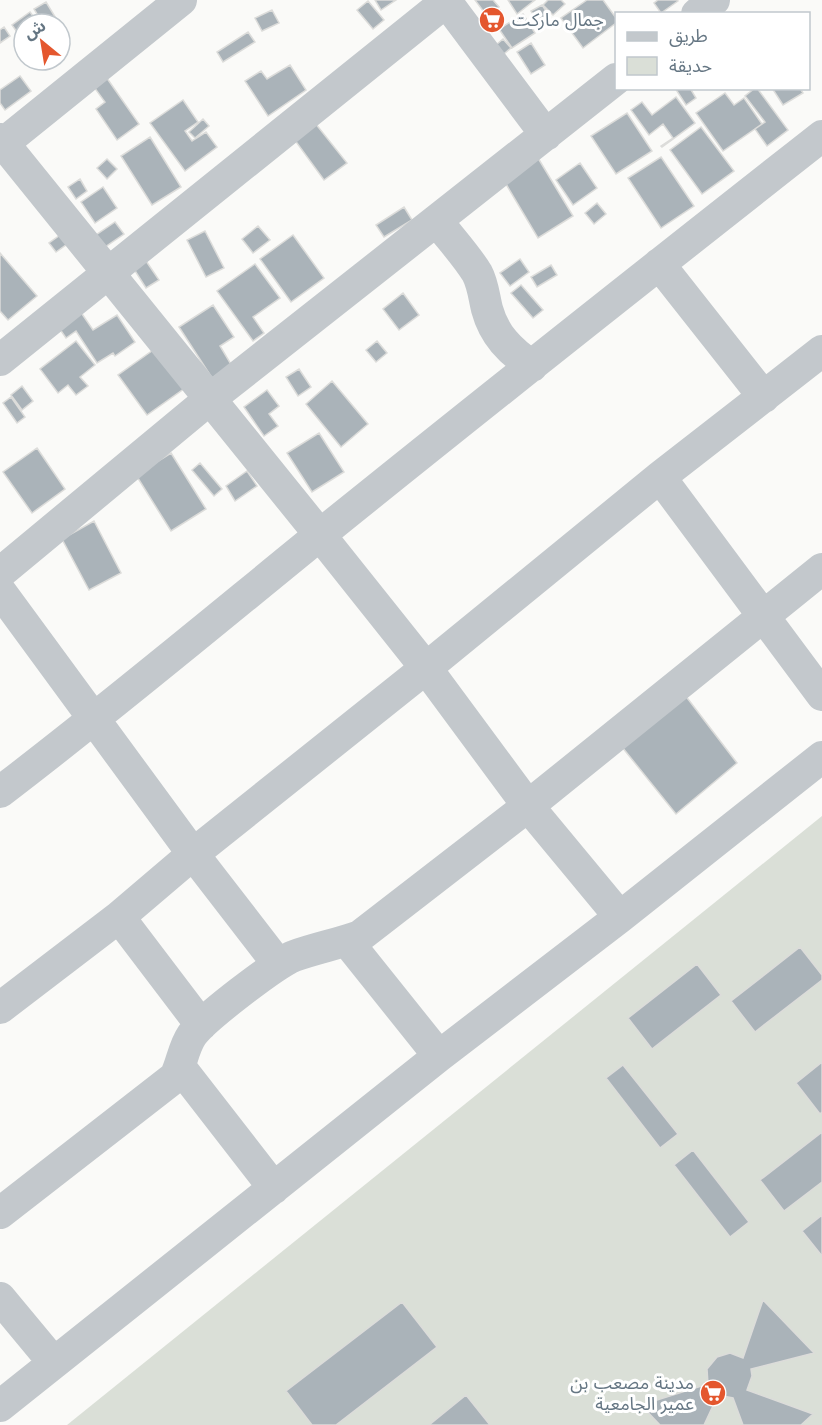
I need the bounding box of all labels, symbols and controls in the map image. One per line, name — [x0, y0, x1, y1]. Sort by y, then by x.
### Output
supermarket icon: جمال ماركت — [477, 5, 507, 35]
place label: جمال ماركت — [512, 7, 604, 33]
north arrow — [12, 12, 72, 72]
legend — [615, 12, 810, 90]
text: ش — [20, 14, 50, 45]
text: طريق — [669, 23, 708, 49]
text: حديقة — [669, 53, 712, 79]
place label: مدينة مصعب بن عمير الجامعية — [570, 1370, 694, 1417]
supermarket icon: مدينة مصعب بن عمير الجامعية — [698, 1378, 728, 1408]

